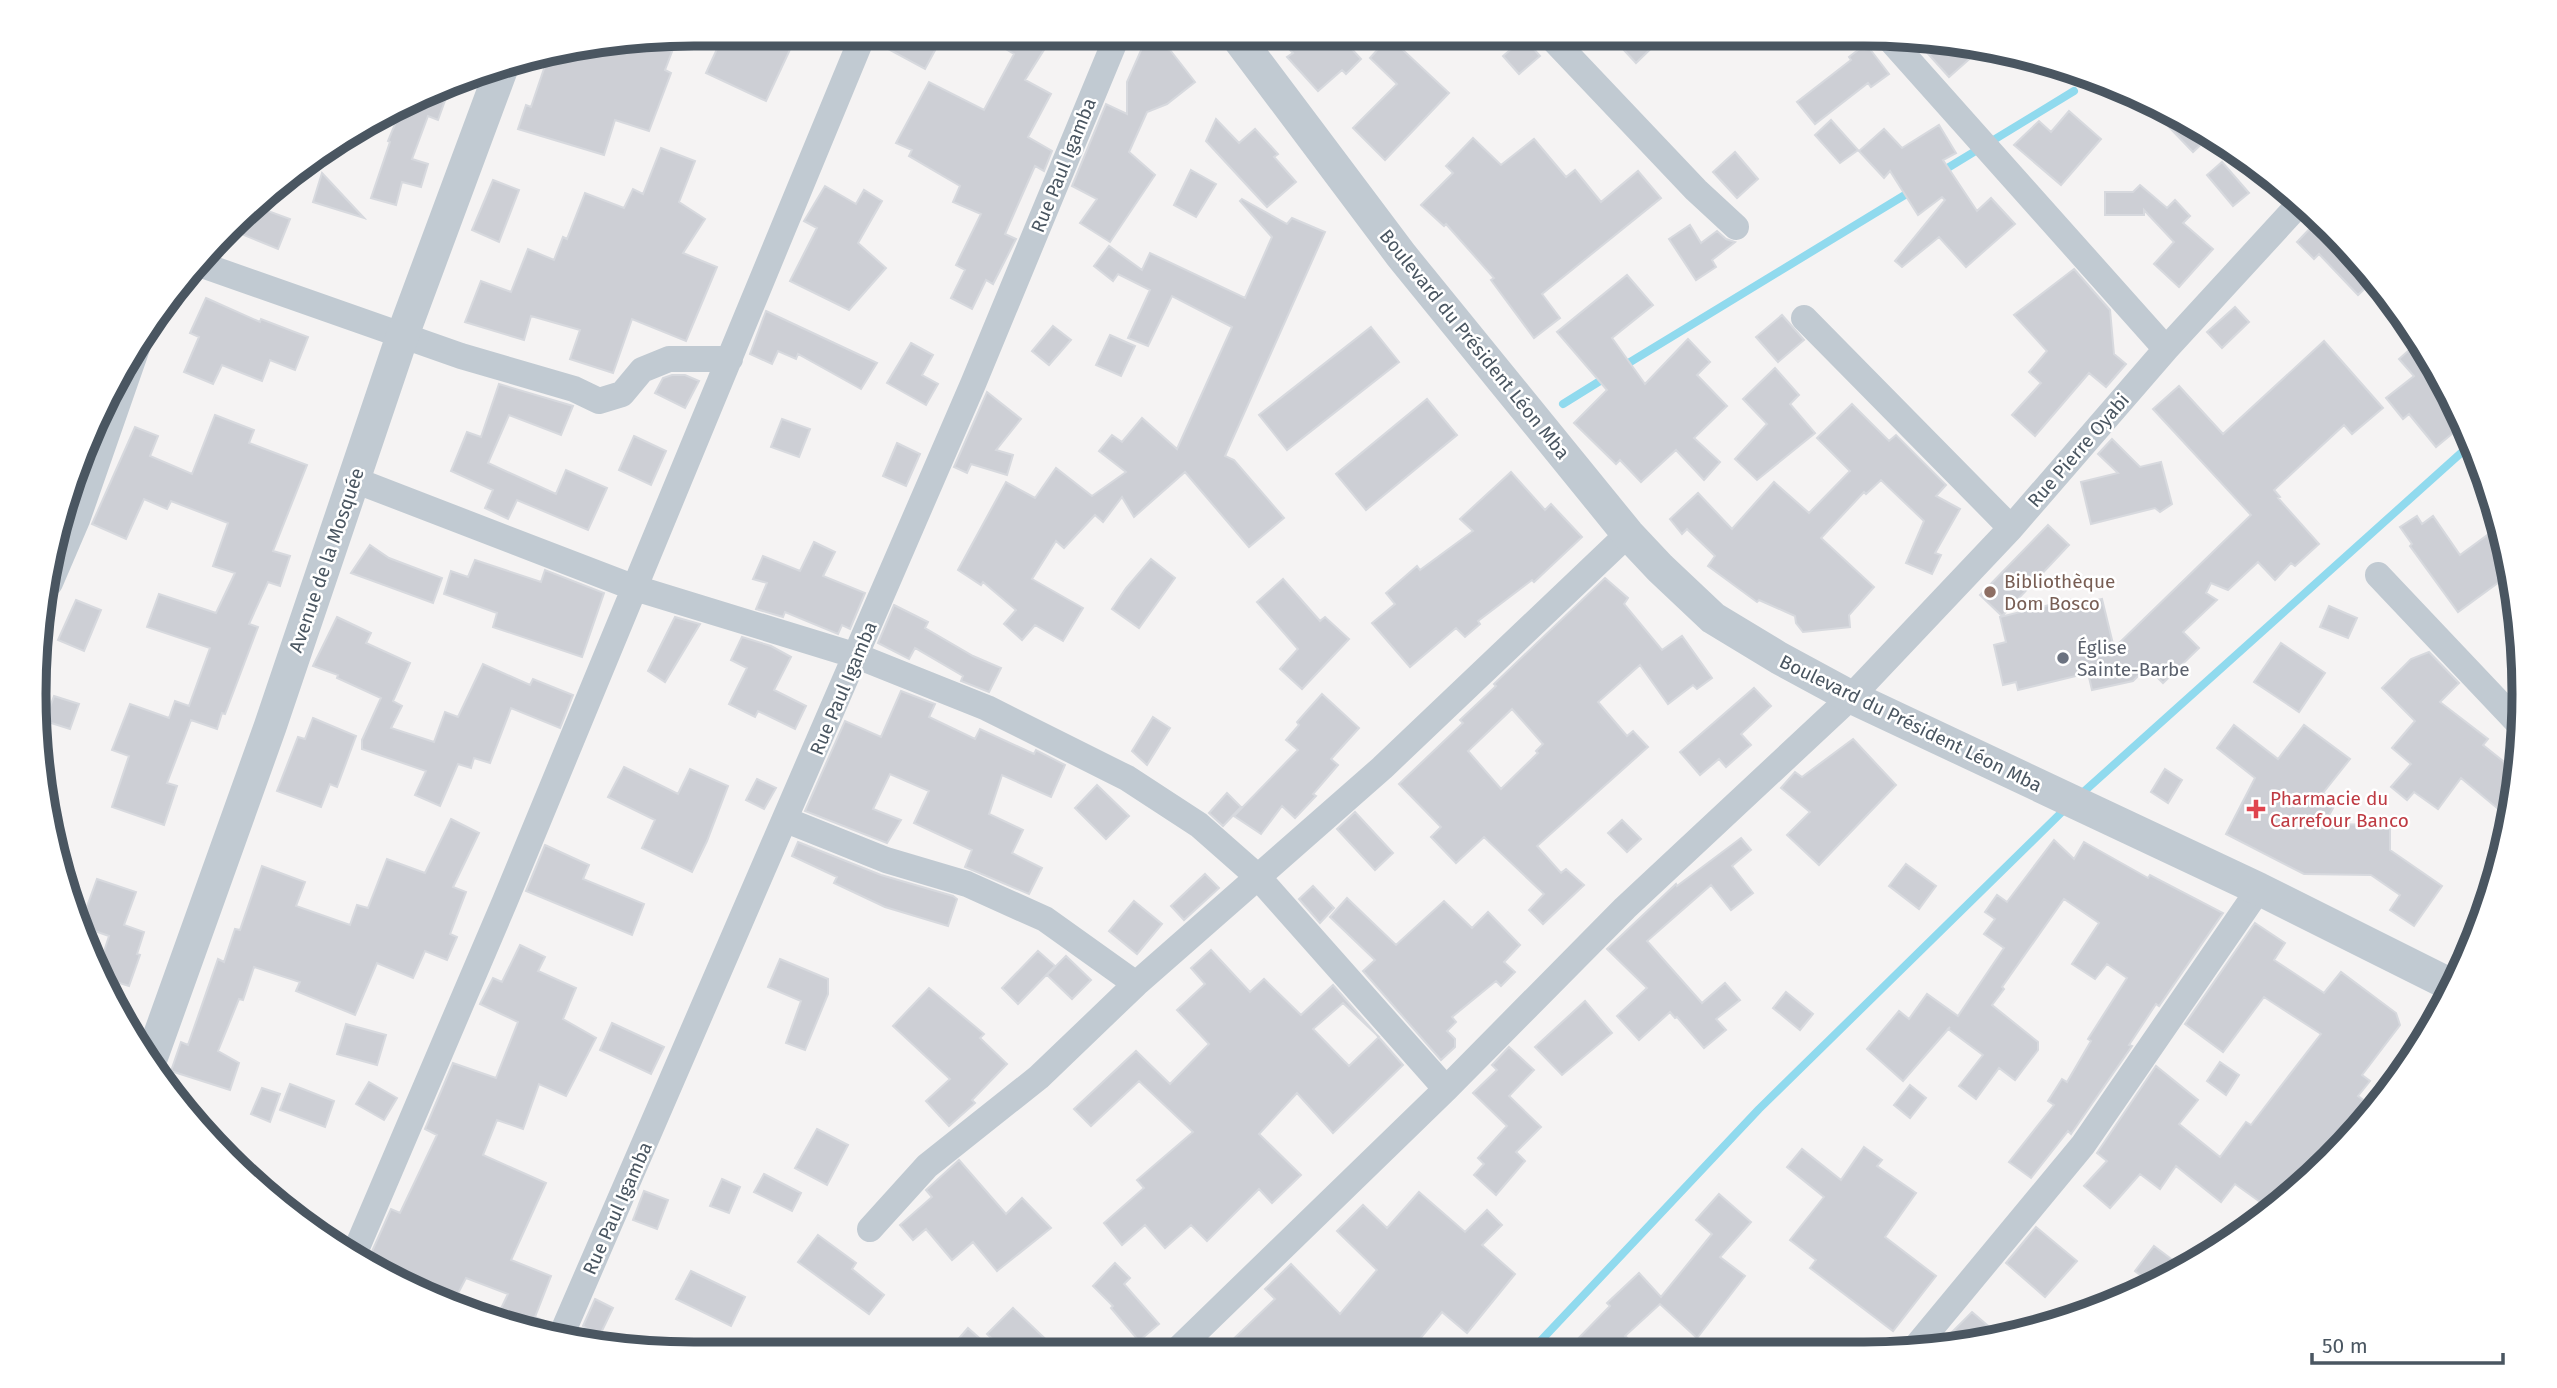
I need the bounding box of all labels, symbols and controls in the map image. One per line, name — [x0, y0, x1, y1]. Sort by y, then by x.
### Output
street label: Rue Paul Igamba — [1026, 95, 1101, 236]
street label: Boulevard du Président Léon Mba — [1375, 225, 1574, 464]
street label: Rue Pierre Oyabi — [2023, 389, 2134, 512]
street label: Avenue de la Mosquée — [284, 465, 369, 655]
place label: Bibliothèque Dom Bosco — [2004, 570, 2115, 615]
marker: Bibliothèque Dom Bosco — [1982, 584, 1998, 600]
street label: Rue Paul Igamba — [805, 618, 882, 759]
place label: Église Sainte-Barbe — [2077, 636, 2190, 681]
street label: Boulevard du Président Léon Mba — [1776, 650, 2046, 797]
marker: Église Sainte-Barbe — [2055, 650, 2071, 666]
place label: Pharmacie du Carrefour Banco — [2270, 787, 2409, 832]
marker: Pharmacie du Carrefour Banco — [2248, 801, 2264, 817]
street label: Rue Paul Igamba — [578, 1138, 657, 1278]
scale bar — [2312, 1322, 2503, 1366]
text: 50 m — [2322, 1333, 2368, 1359]

